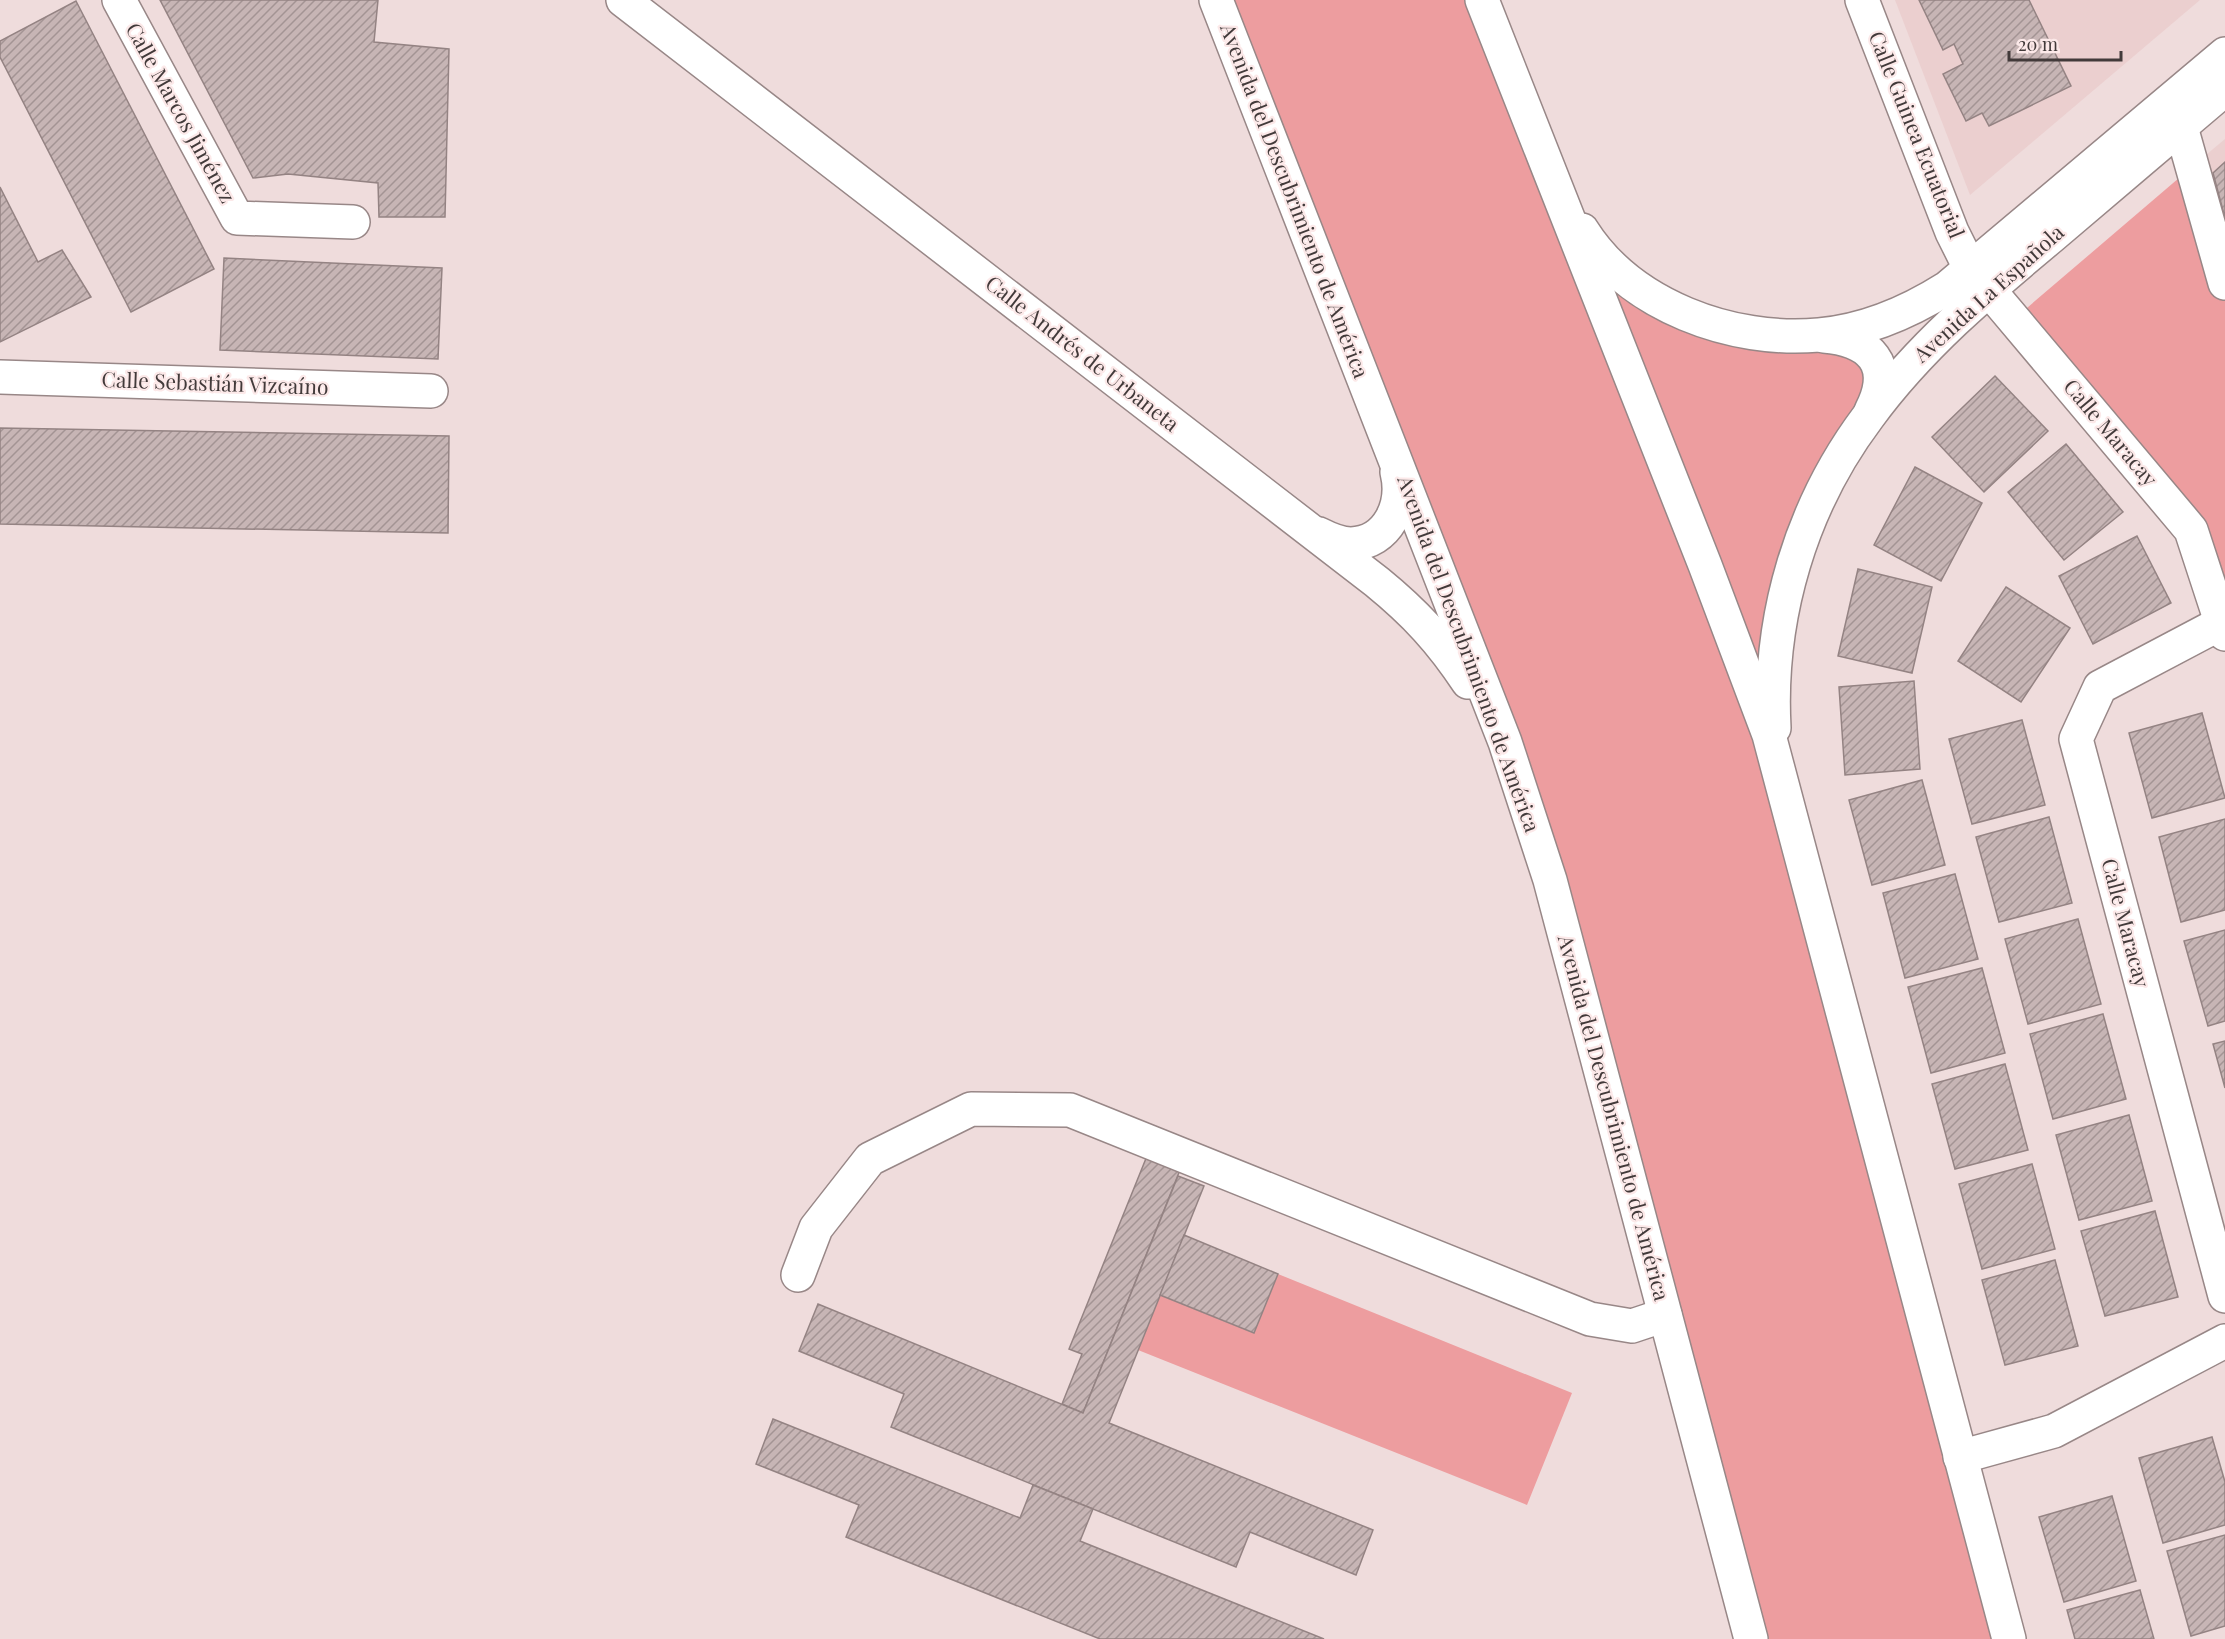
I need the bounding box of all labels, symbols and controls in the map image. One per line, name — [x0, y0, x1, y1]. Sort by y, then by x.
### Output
street label: Calle Marcos Jiménez — [121, 17, 243, 207]
street label: Avenida del Descubrimiento de América — [1215, 18, 1377, 382]
scale bar — [2009, 24, 2122, 62]
street label: Calle Guinea Ecuatorial — [1864, 27, 1972, 242]
text: 20 m — [2018, 32, 2058, 56]
street label: Avenida La Española — [1906, 217, 2069, 368]
street label: Calle Andrés de Urbaneta — [981, 268, 1186, 437]
street label: Calle Sebastián Vizcaíno — [101, 364, 329, 400]
street label: Calle Maracay — [2058, 372, 2165, 492]
street label: Avenida del Descubrimiento de América — [1392, 470, 1548, 836]
street label: Calle Maracay — [2096, 855, 2158, 990]
street label: Avenida del Descubrimiento de América — [1552, 931, 1677, 1304]

